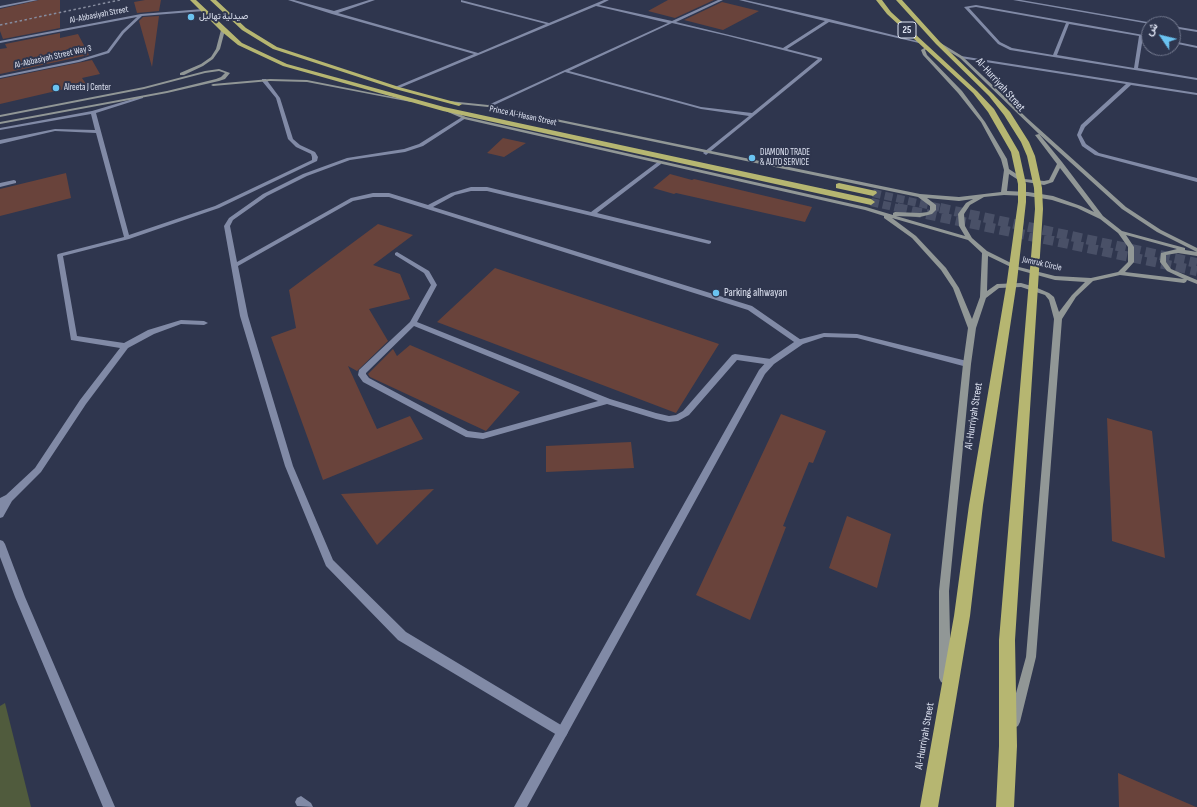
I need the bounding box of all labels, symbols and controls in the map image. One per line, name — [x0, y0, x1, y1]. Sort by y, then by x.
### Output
street label: Al-Abbasiyah Street — [69, 4, 129, 26]
marker: صيدلية تهاليل — [186, 12, 196, 22]
place label: صيدلية تهاليل — [199, 12, 248, 22]
north arrow — [1141, 16, 1181, 56]
text: ش — [1142, 20, 1161, 39]
road number: 25 — [898, 22, 916, 38]
street label: Al-Abbasiyah Street Way 3 — [13, 43, 93, 71]
street label: Al-Hurriyah Street — [973, 56, 1027, 114]
marker: Alreeta J Center — [51, 83, 61, 93]
place label: Alreeta J Center — [64, 83, 111, 93]
street label: Prince Al-Hasan Street — [488, 104, 558, 128]
place label: DIAMOND TRADE & AUTO SERVICE — [760, 148, 810, 169]
marker: DIAMOND TRADE & AUTO SERVICE — [747, 153, 757, 163]
street label: Jumruk Circle — [1021, 254, 1063, 274]
place label: Parking alhwayan — [724, 286, 787, 300]
marker: Parking alhwayan — [711, 288, 721, 298]
street label: Al-Hurriyah Street — [962, 382, 986, 450]
street label: Al-Hurriyah Street — [913, 702, 937, 770]

